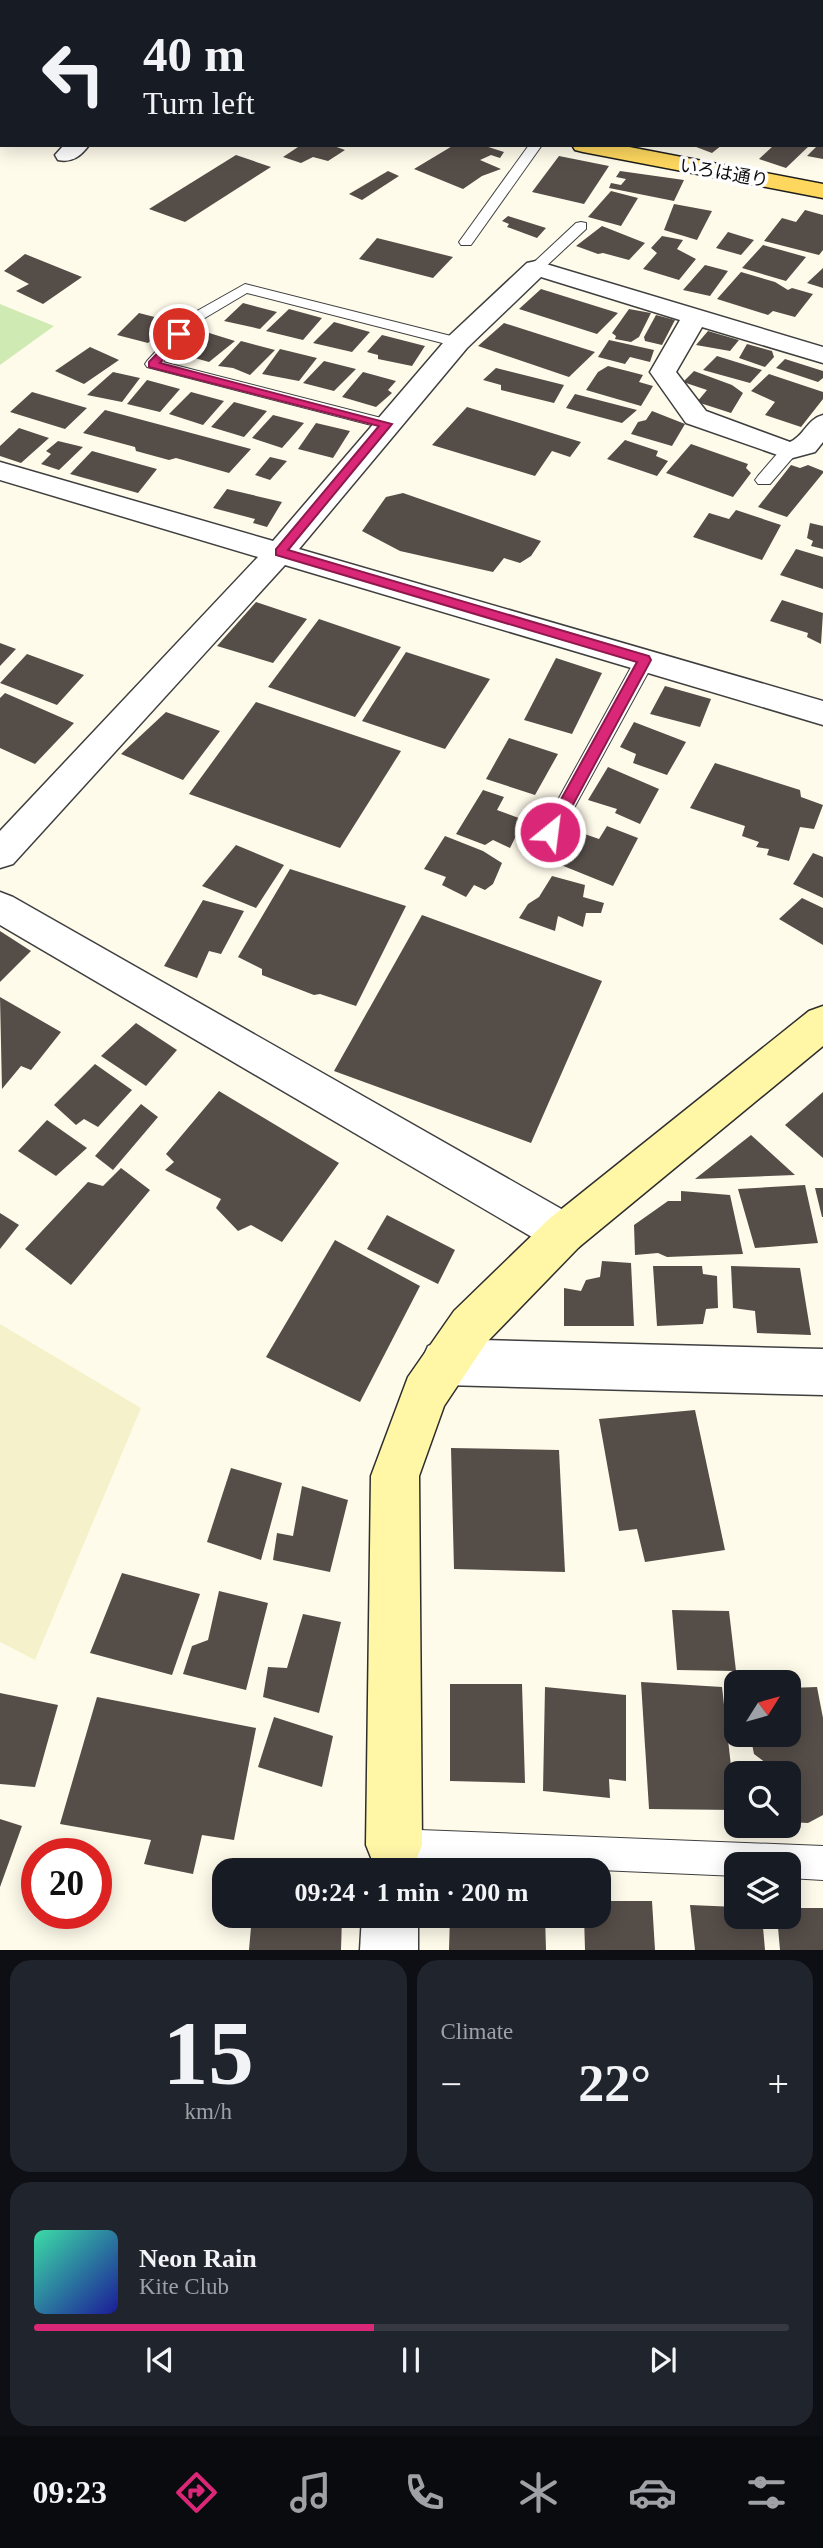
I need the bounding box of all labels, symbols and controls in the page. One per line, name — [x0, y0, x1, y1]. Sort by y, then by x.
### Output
text: 40 m — [143, 27, 245, 82]
icon: left — [28, 28, 119, 119]
text: Turn left — [143, 85, 255, 121]
street label: いろは通り — [678, 155, 770, 191]
pin — [149, 304, 209, 364]
icon: arrive — [160, 315, 198, 353]
position arrow — [513, 795, 587, 869]
north arrow — [724, 1670, 802, 1746]
map controls — [724, 1670, 801, 1929]
button: search — [724, 1761, 801, 1838]
speed limit sign: 20 — [21, 1838, 112, 1929]
button: layers — [724, 1852, 801, 1929]
text: 09:24 · 1 min · 200 m — [295, 1878, 529, 1907]
text: 15 — [163, 2003, 254, 2104]
text: Climate — [441, 2019, 513, 2044]
text: 22° — [578, 2055, 651, 2112]
text: − — [441, 2063, 462, 2105]
text: + — [768, 2063, 789, 2105]
text: km/h — [185, 2099, 232, 2124]
text: Neon Rain — [139, 2244, 257, 2273]
text: Kite Club — [139, 2274, 229, 2299]
icon: previous — [141, 2341, 179, 2379]
icon: pause — [392, 2341, 430, 2379]
icon: next — [644, 2341, 682, 2379]
icon: directions — [172, 2468, 221, 2517]
icon: music — [286, 2468, 335, 2517]
icon: phone — [400, 2468, 449, 2517]
icon: climate — [514, 2468, 563, 2517]
icon: car — [628, 2468, 677, 2517]
icon: filters — [742, 2468, 791, 2517]
text: 09:23 — [32, 2474, 107, 2510]

